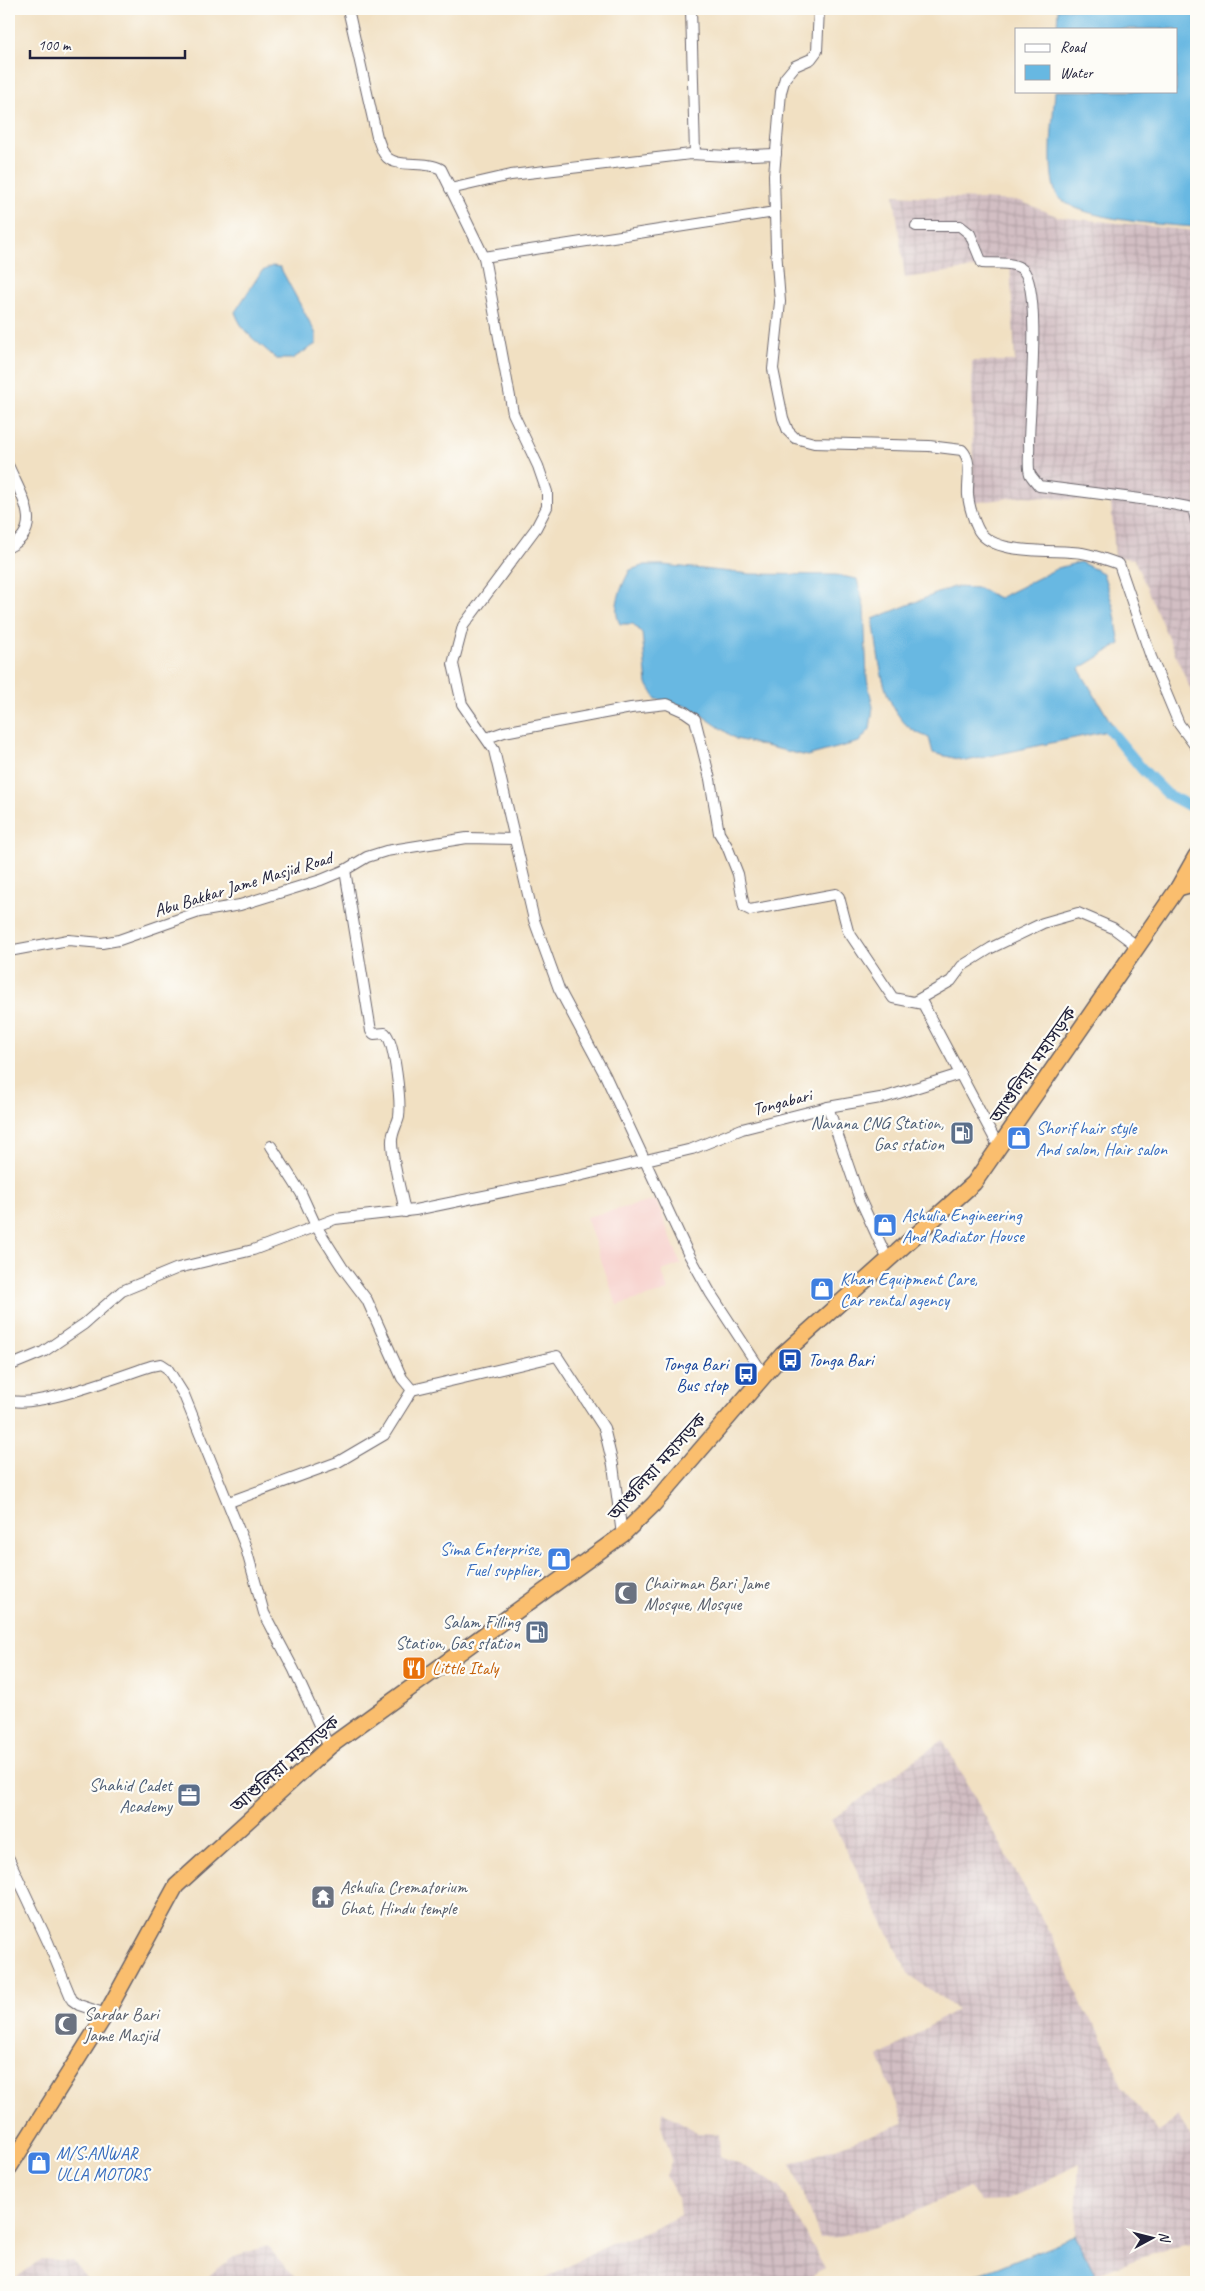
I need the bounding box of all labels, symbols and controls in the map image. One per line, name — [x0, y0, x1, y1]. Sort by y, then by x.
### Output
scale bar — [30, 28, 185, 60]
legend — [1015, 28, 1178, 92]
text: 100 m — [38, 36, 72, 55]
text: Road — [1060, 38, 1087, 57]
text: Water — [1060, 64, 1094, 83]
street label: Abu Bakkar Jame Masjid Road — [151, 846, 338, 922]
street label: আশুলিয়া মহাসড়ক — [984, 1002, 1082, 1128]
street label: Tongabari — [750, 1083, 816, 1120]
place label: Navana CNG Station, Gas station — [810, 1112, 945, 1155]
place label: Shorif hair style And salon, Hair salon — [1036, 1117, 1168, 1160]
fuel station icon: Navana CNG Station, Gas station — [949, 1120, 975, 1146]
shop icon: Shorif hair style And salon, Hair salon — [1006, 1125, 1032, 1151]
place label: Ashulia Engineering And Radiator House — [902, 1204, 1025, 1247]
shop icon: Ashulia Engineering And Radiator House — [872, 1212, 898, 1238]
place label: Khan Equipment Care, Car rental agency — [840, 1268, 978, 1311]
shop icon: Khan Equipment Care, Car rental agency — [809, 1276, 835, 1302]
bus stop icon: Tonga Bari — [777, 1347, 803, 1373]
place label: Tonga Bari — [808, 1349, 876, 1371]
place label: Tonga Bari Bus stop — [663, 1353, 731, 1396]
bus stop icon: Tonga Bari Bus stop — [733, 1361, 759, 1387]
street label: আশুলিয়া মহাসড়ক — [602, 1408, 711, 1526]
place label: Sima Enterprise, Fuel supplier, — [440, 1538, 542, 1581]
shop icon: Sima Enterprise, Fuel supplier, — [546, 1546, 572, 1572]
place label: Chairman Bari Jame Mosque, Mosque — [644, 1572, 770, 1615]
mosque icon: Chairman Bari Jame Mosque, Mosque — [613, 1580, 639, 1606]
place label: Salam Filling Station, Gas station — [395, 1611, 522, 1654]
fuel station icon: Salam Filling Station, Gas station — [524, 1619, 550, 1645]
restaurant icon: Little Italy — [401, 1655, 427, 1681]
place label: Little Italy — [432, 1657, 500, 1679]
street label: আশুলিয়া মহাসড়ক — [225, 1711, 344, 1818]
place label: Shahid Cadet Academy — [89, 1774, 174, 1817]
office icon: Shahid Cadet Academy — [176, 1782, 202, 1808]
place label: Ashulia Crematorium Ghat, Hindu temple — [340, 1876, 468, 1919]
temple icon: Ashulia Crematorium Ghat, Hindu temple — [310, 1884, 336, 1910]
place label: Sardar Bari Jame Masjid — [83, 2003, 161, 2046]
mosque icon: Sardar Bari Jame Masjid — [53, 2011, 79, 2037]
place label: M/S.ANWAR ULLA MOTORS — [56, 2142, 152, 2185]
shop icon: M/S.ANWAR ULLA MOTORS — [26, 2150, 52, 2176]
north arrow — [1128, 2214, 1178, 2264]
text: N — [1155, 2231, 1174, 2244]

